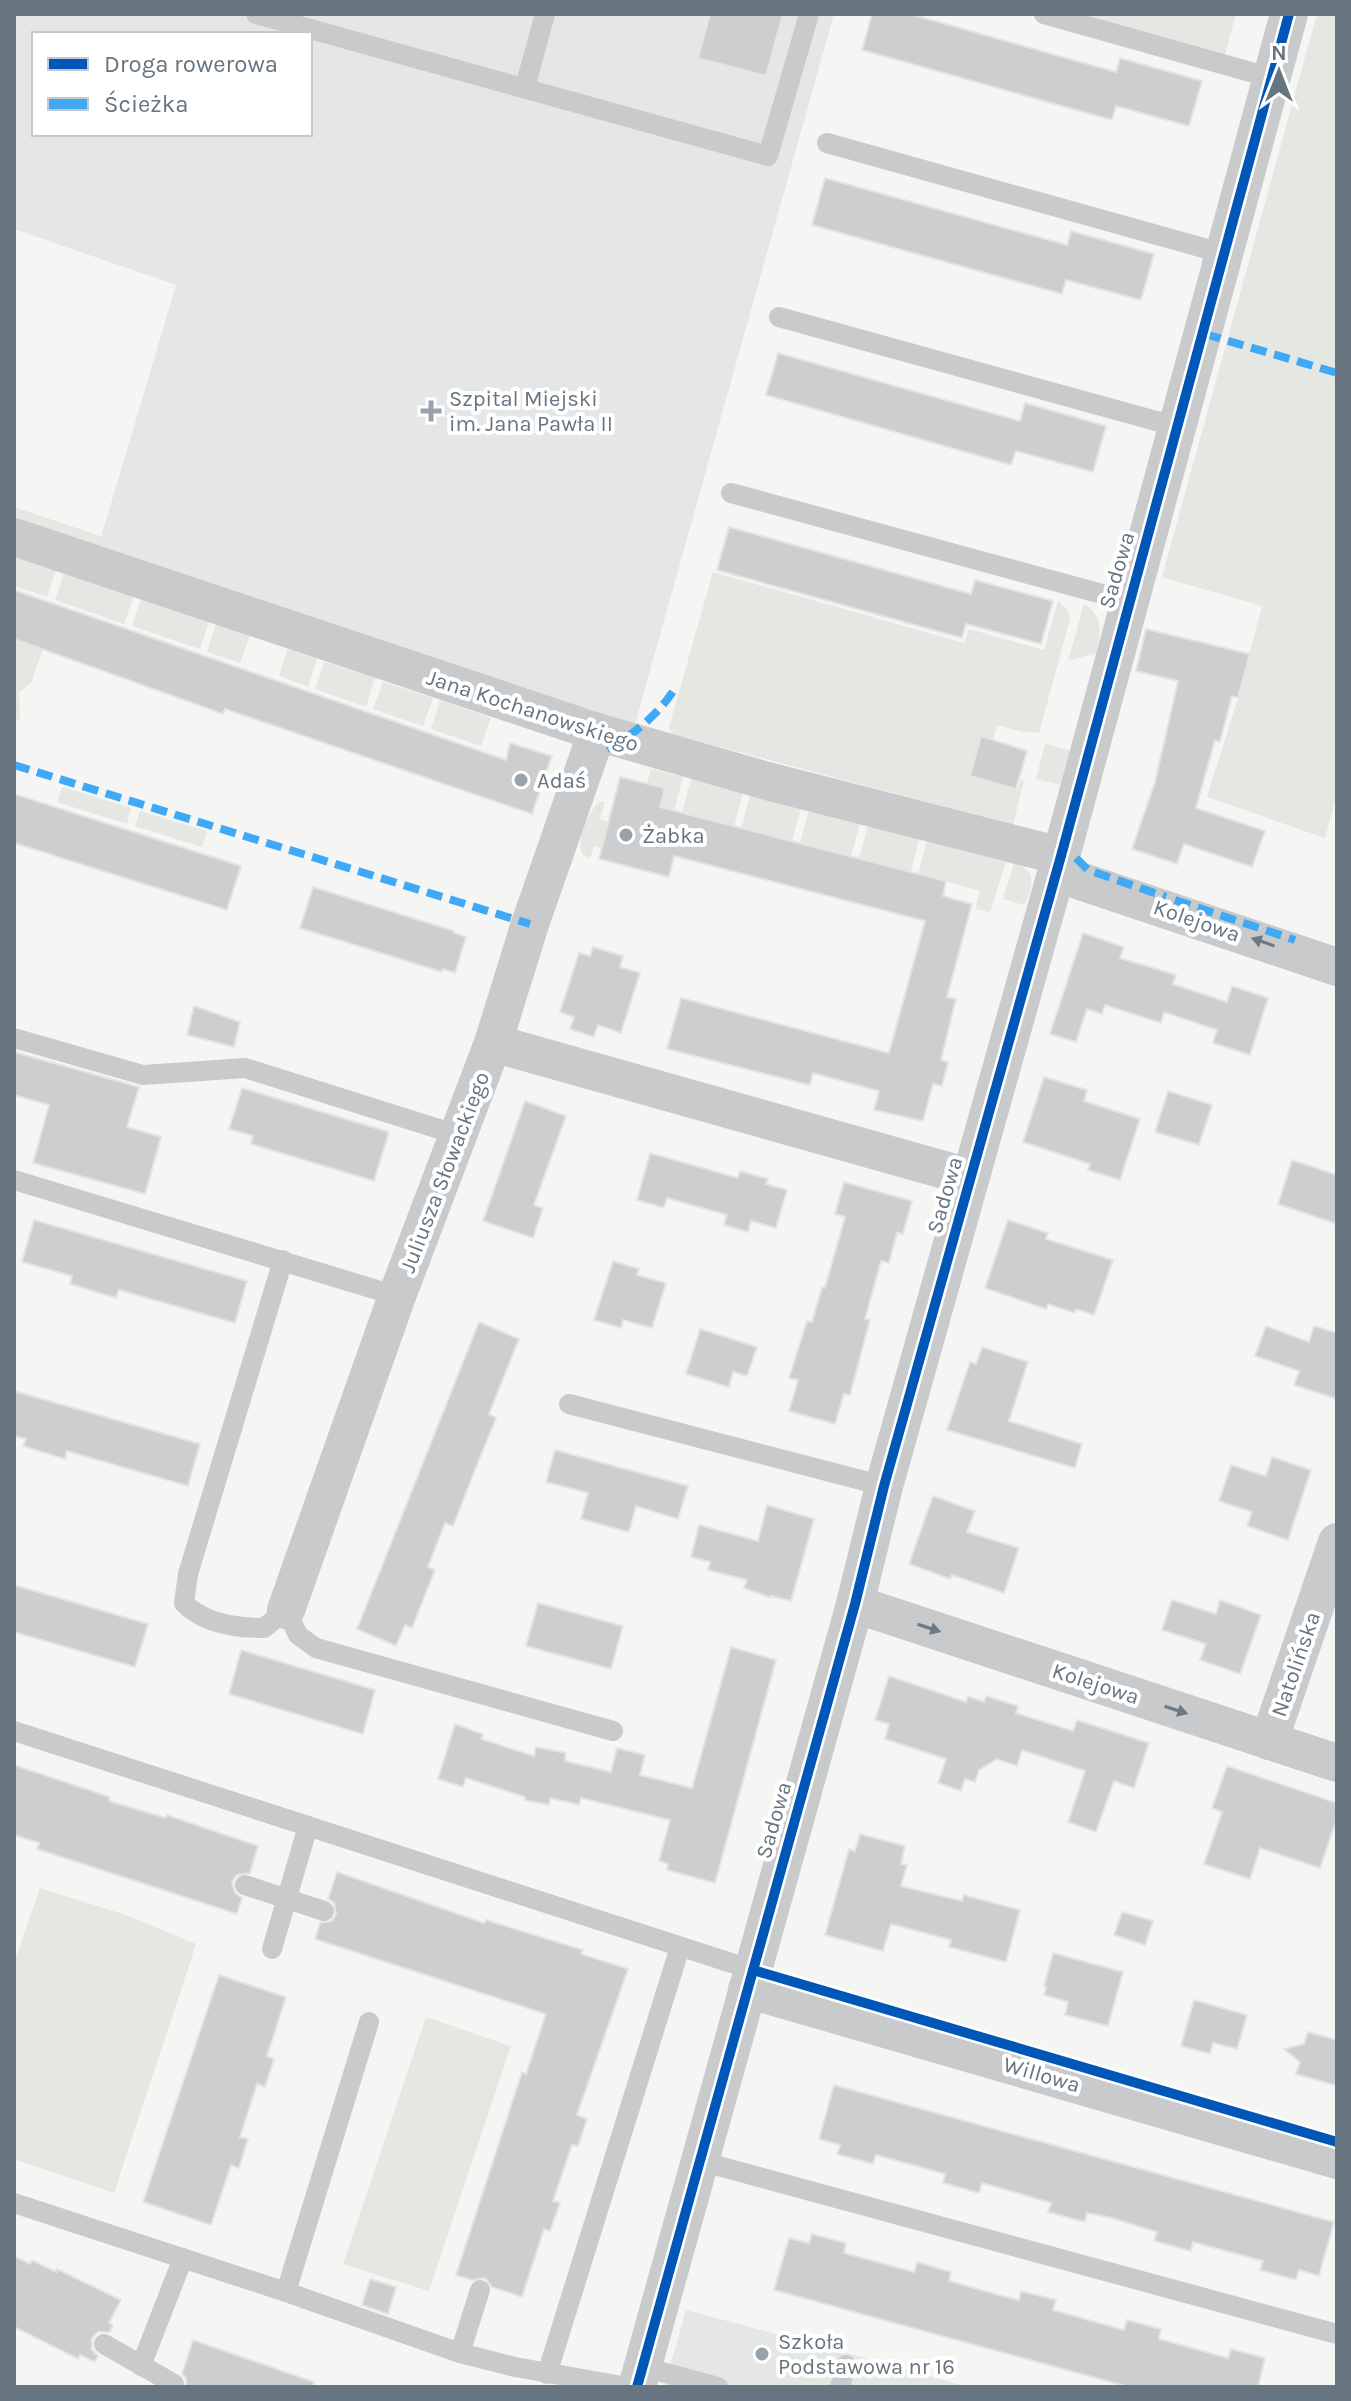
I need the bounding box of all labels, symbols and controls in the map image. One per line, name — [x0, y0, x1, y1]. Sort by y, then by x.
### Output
legend — [32, 32, 312, 136]
north arrow — [1239, 32, 1319, 112]
text: N — [1271, 40, 1287, 66]
text: Droga rowerowa — [104, 50, 278, 78]
text: Ścieżka — [104, 90, 189, 118]
place label: Szpital Miejski im. Jana Pawła II — [449, 386, 613, 437]
marker: Szpital Miejski im. Jana Pawła II — [420, 400, 442, 422]
street label: Sadowa — [1094, 529, 1140, 612]
street label: Jana Kochanowskiego — [423, 664, 642, 757]
place label: Adaś — [537, 768, 586, 794]
marker: Adaś — [512, 771, 530, 789]
place label: Żabka — [642, 823, 705, 849]
marker: Żabka — [617, 826, 635, 844]
street label: Kolejowa — [1150, 894, 1243, 948]
one-way arrow — [1251, 936, 1275, 948]
street label: Juliusza Słowackiego — [395, 1068, 495, 1277]
street label: Sadowa — [922, 1154, 968, 1237]
street label: Natolińska — [1266, 1608, 1326, 1720]
one-way arrow — [917, 1622, 941, 1635]
street label: Kolejowa — [1049, 1658, 1142, 1710]
one-way arrow — [1164, 1704, 1188, 1716]
street label: Sadowa — [751, 1779, 797, 1862]
street label: Willowa — [1000, 2052, 1083, 2098]
place label: Szkoła Podstawowa nr 16 — [778, 2329, 955, 2380]
marker: Szkoła Podstawowa nr 16 — [753, 2345, 771, 2363]

